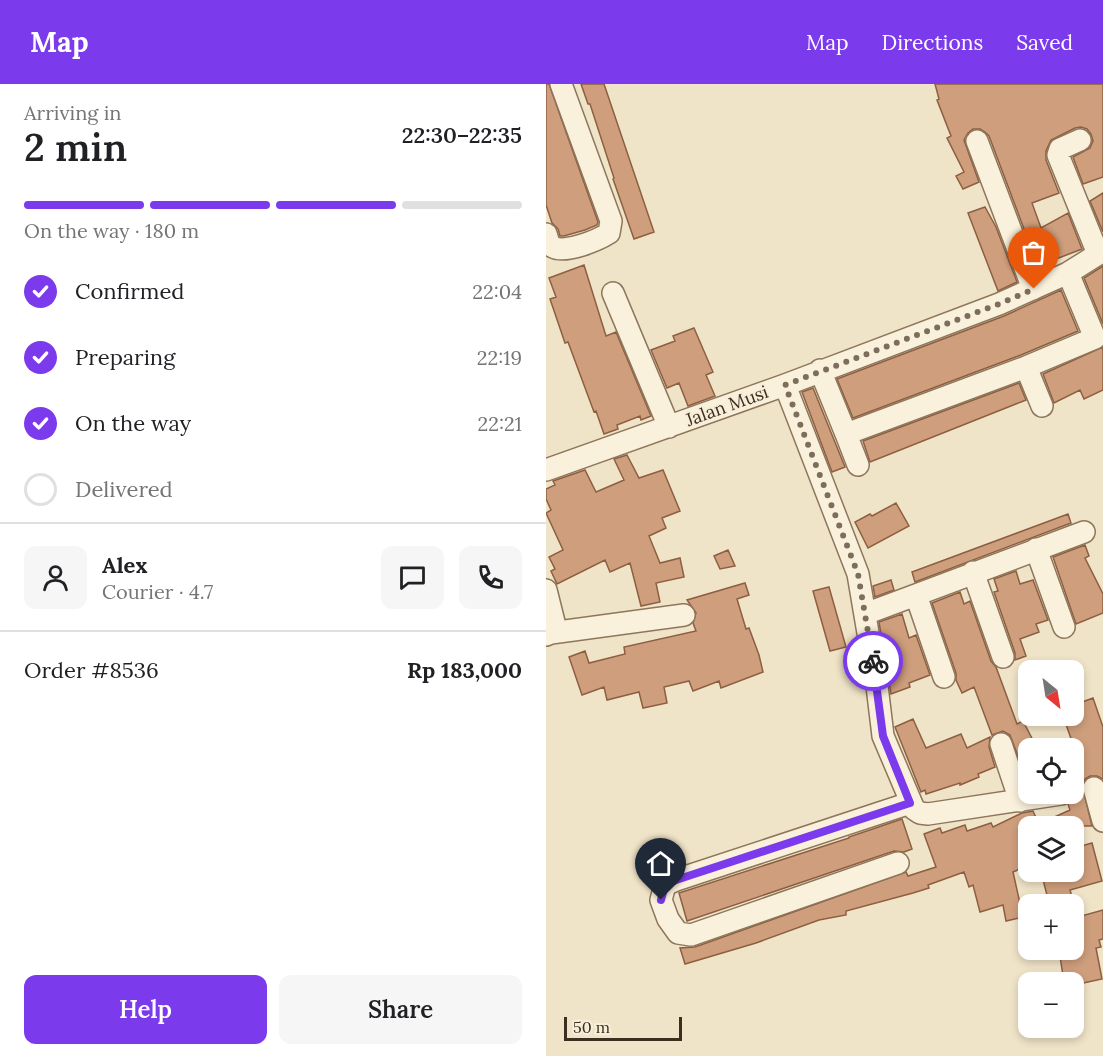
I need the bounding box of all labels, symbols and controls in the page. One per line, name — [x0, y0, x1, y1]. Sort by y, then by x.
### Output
text: Map — [30, 24, 89, 60]
text: Map — [806, 29, 849, 56]
text: Directions — [882, 29, 983, 56]
text: Saved — [1016, 29, 1073, 56]
text: Arriving in — [24, 100, 121, 125]
text: 22:30–22:35 — [402, 121, 522, 149]
text: 2 min — [24, 122, 127, 172]
text: On the way · 180 m — [24, 218, 199, 243]
pin — [1008, 227, 1059, 289]
icon: bag — [1017, 236, 1050, 269]
icon: check — [24, 275, 57, 308]
text: Confirmed — [75, 277, 184, 305]
text: 22:04 — [472, 279, 522, 304]
icon: check — [24, 341, 57, 374]
text: Preparing — [75, 343, 175, 371]
text: 22:19 — [477, 345, 522, 370]
street label: Jalan Musi — [681, 380, 771, 431]
icon: check — [24, 407, 57, 440]
text: On the way — [75, 409, 191, 437]
text: 22:21 — [478, 411, 522, 436]
text: Delivered — [75, 475, 173, 503]
button: person — [24, 546, 87, 609]
button: chat — [381, 546, 444, 609]
button: phone — [459, 546, 522, 609]
text: Alex — [102, 551, 147, 579]
text: Courier · 4.7 — [102, 579, 213, 604]
courier — [843, 631, 903, 691]
icon: bike — [857, 645, 890, 678]
text: Order #8536 — [24, 656, 159, 684]
text: Rp 183,000 — [407, 656, 522, 684]
north arrow — [1018, 660, 1084, 726]
map controls — [1018, 660, 1084, 1038]
button: locate — [1018, 738, 1084, 804]
button: layers — [1018, 816, 1084, 882]
pin — [635, 838, 686, 900]
icon: home — [644, 847, 677, 880]
button: + — [1018, 894, 1084, 960]
button: − — [1018, 972, 1084, 1038]
button: Help — [24, 975, 267, 1044]
button: Share — [279, 975, 522, 1044]
scale bar — [564, 1014, 682, 1042]
text: 50 m — [573, 1017, 610, 1037]

